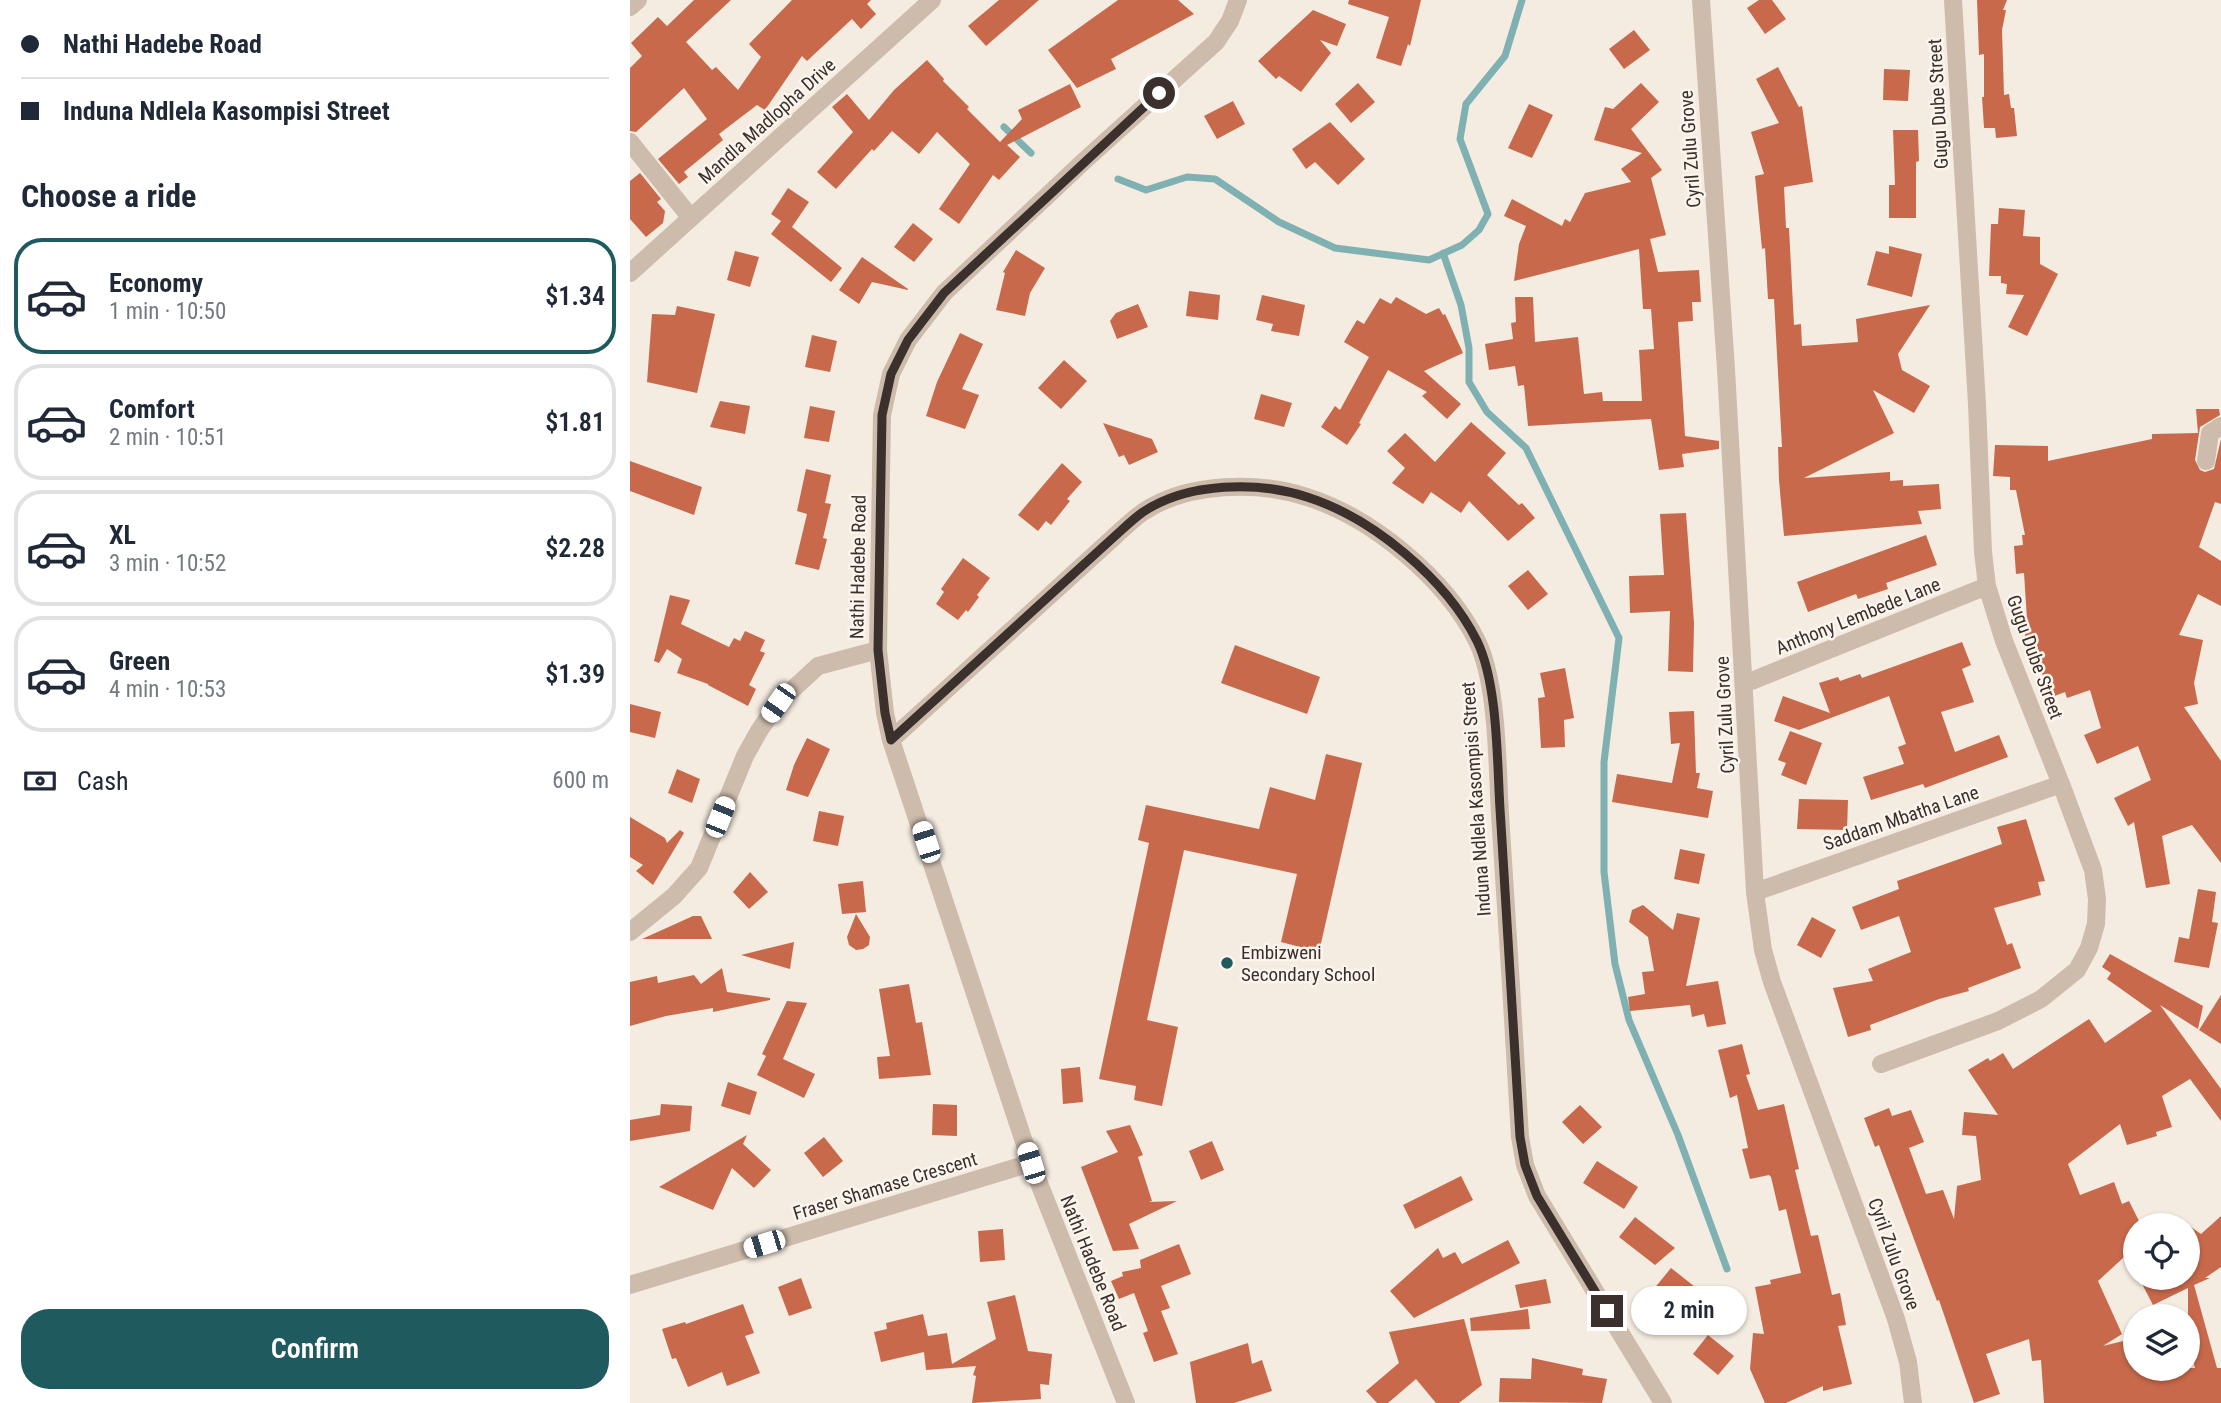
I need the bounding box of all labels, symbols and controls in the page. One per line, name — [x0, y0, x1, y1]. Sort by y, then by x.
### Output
text: Nathi Hadebe Road — [63, 29, 262, 59]
street label: Gugu Dube Street — [1923, 38, 1953, 170]
street label: Mandla Madlopha Drive — [694, 53, 840, 189]
route start — [1143, 77, 1175, 109]
street label: Cyril Zulu Grove — [1674, 89, 1706, 208]
text: Induna Ndlela Kasompisi Street — [63, 96, 390, 126]
text: Choose a ride — [21, 177, 196, 215]
icon: car — [25, 265, 88, 328]
text: Economy — [109, 268, 203, 298]
text: $1.34 — [545, 281, 605, 311]
text: 1 min · 10:50 — [109, 298, 226, 325]
icon: car — [25, 391, 88, 454]
text: Comfort — [109, 394, 195, 424]
text: $1.81 — [545, 407, 605, 437]
text: 2 min · 10:51 — [109, 424, 226, 451]
street label: Nathi Hadebe Road — [845, 495, 871, 639]
icon: car — [25, 517, 88, 580]
text: XL — [109, 520, 136, 550]
text: $2.28 — [545, 533, 605, 563]
text: 3 min · 10:52 — [109, 550, 226, 577]
street label: Anthony Lembede Lane — [1772, 572, 1944, 660]
street label: Gugu Dube Street — [2002, 592, 2068, 722]
icon: car — [25, 643, 88, 706]
text: Green — [109, 646, 170, 676]
street label: Cyril Zulu Grove — [1710, 656, 1740, 774]
text: $1.39 — [545, 659, 605, 689]
text: 4 min · 10:53 — [109, 676, 226, 703]
car — [758, 680, 799, 726]
street label: Induna Ndlela Kasompisi Street — [1456, 681, 1496, 917]
icon: cash — [21, 762, 59, 800]
text: Cash — [77, 766, 129, 796]
text: 600 m — [552, 767, 609, 794]
street label: Saddam Mbatha Lane — [1820, 781, 1982, 855]
car — [703, 794, 738, 840]
car — [910, 819, 943, 865]
place label: Embizweni Secondary School — [1241, 941, 1375, 986]
marker: Embizweni Secondary School — [1219, 955, 1235, 971]
car — [1015, 1140, 1048, 1186]
street label: Fraser Shamase Crescent — [790, 1147, 980, 1225]
street label: Nathi Hadebe Road — [1055, 1192, 1131, 1334]
street label: Cyril Zulu Grove — [1863, 1195, 1925, 1313]
map controls — [2123, 1213, 2200, 1381]
button: locate — [2123, 1213, 2200, 1290]
car — [741, 1228, 788, 1260]
callout: 2 min — [1632, 1286, 1747, 1336]
route end — [1591, 1295, 1623, 1327]
text: 2 min — [1664, 1297, 1714, 1324]
button: layers — [2123, 1304, 2200, 1381]
button: Confirm — [21, 1309, 609, 1389]

